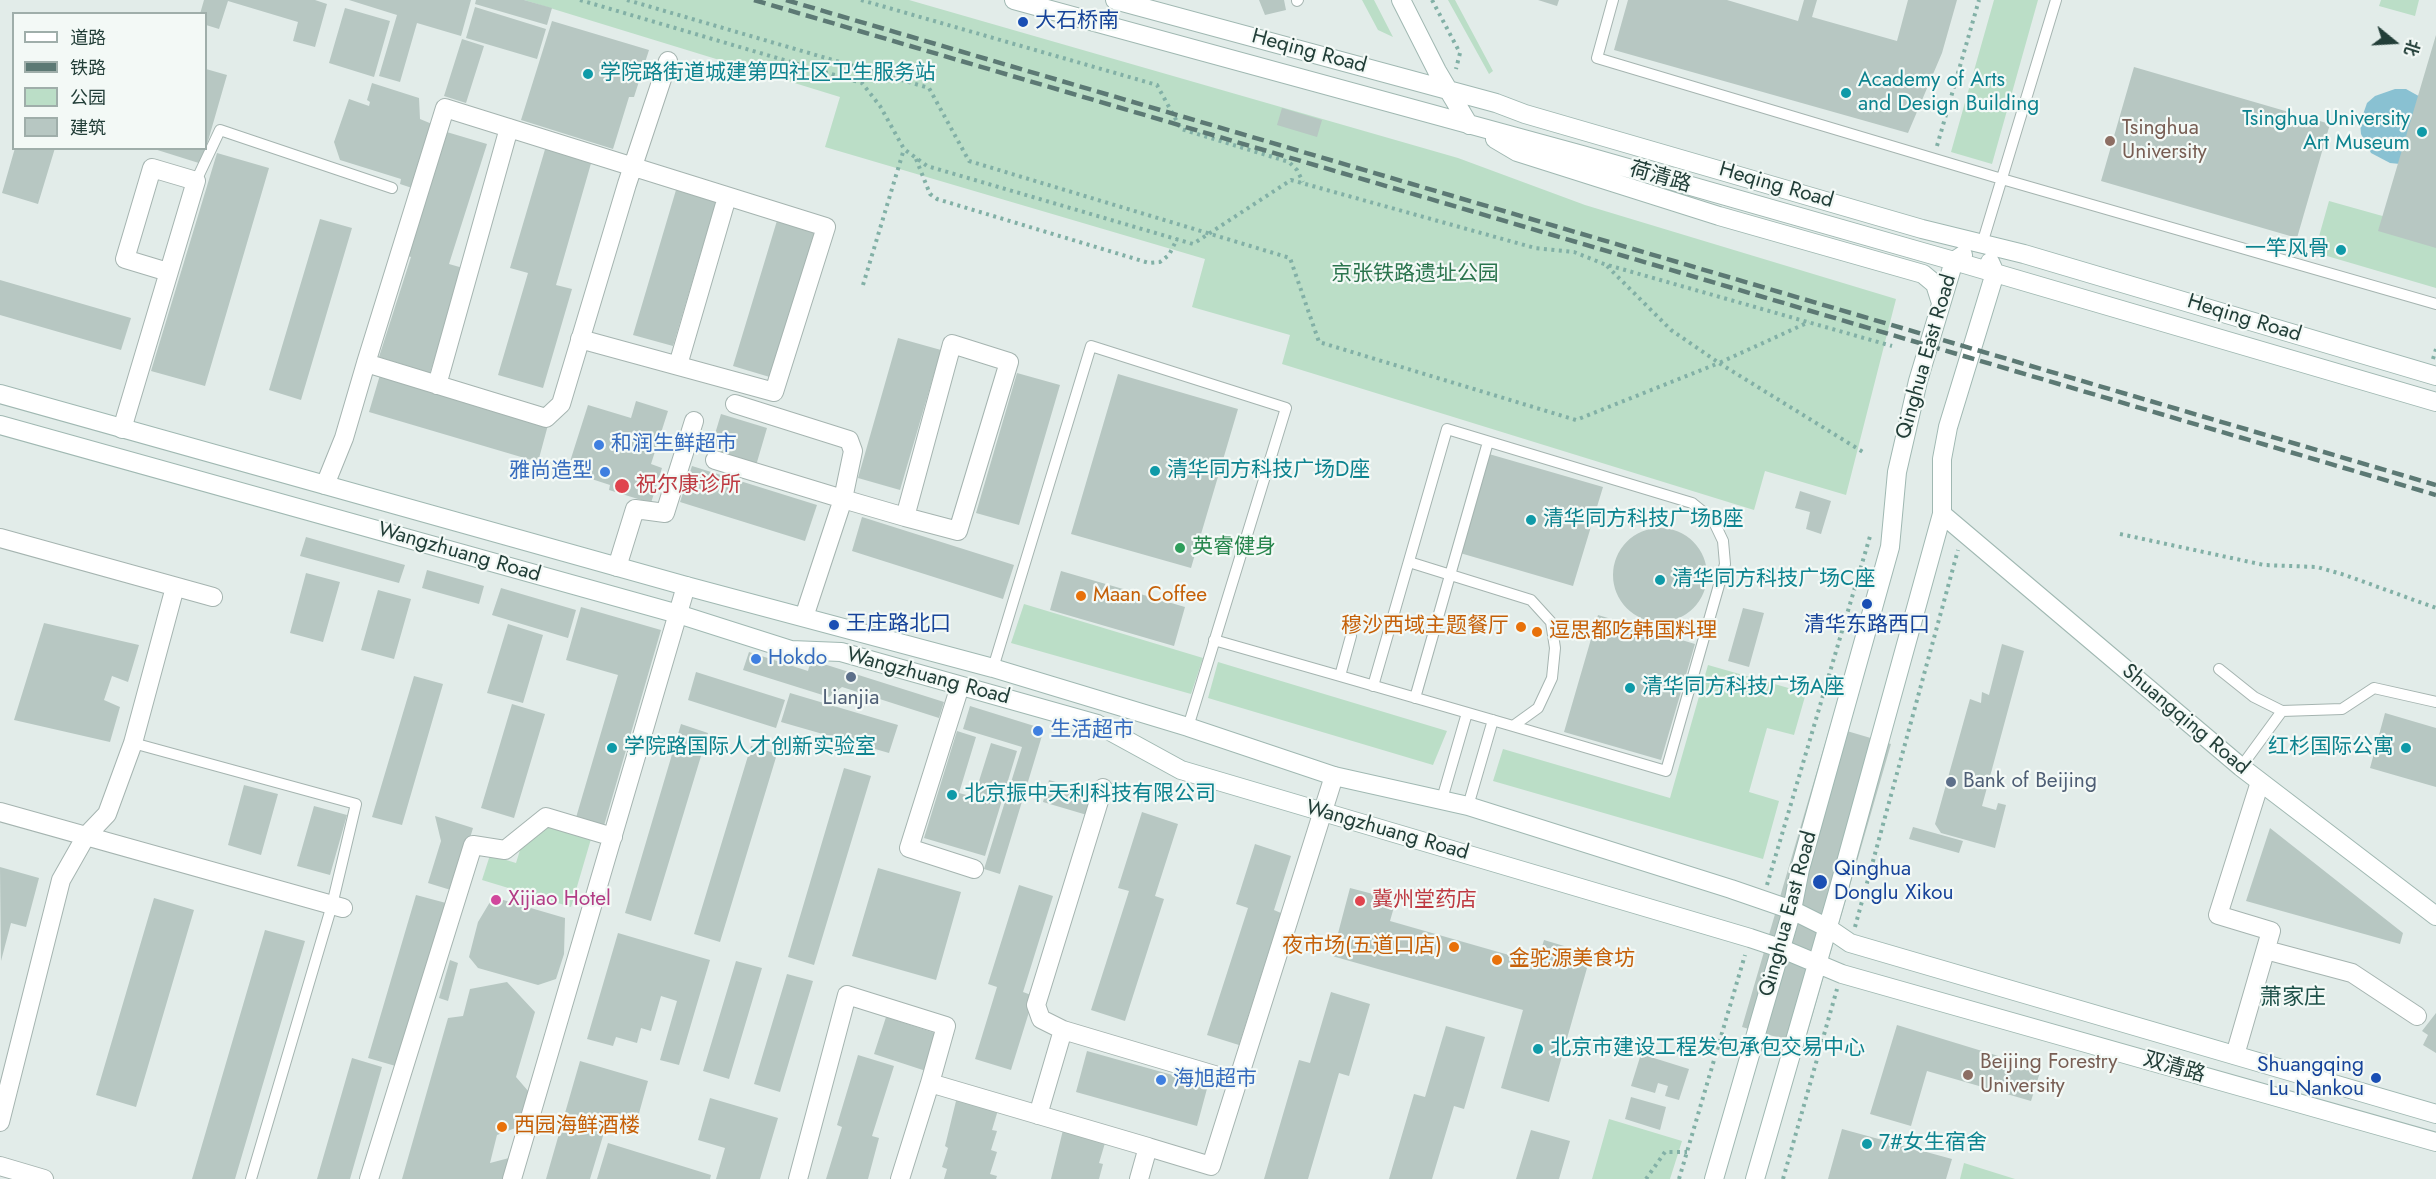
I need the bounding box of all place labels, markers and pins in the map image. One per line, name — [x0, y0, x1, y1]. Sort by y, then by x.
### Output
place label: 大石桥南 — [1035, 9, 1119, 35]
marker: 大石桥南 — [1016, 15, 1030, 29]
place label: 学院路街道城建第四社区卫生服务站 — [600, 61, 936, 87]
marker: 学院路街道城建第四社区卫生服务站 — [581, 67, 595, 81]
place label: Academy of Arts and Design Building — [1858, 68, 2039, 118]
marker: Academy of Arts and Design Building — [1839, 86, 1853, 100]
place label: Tsinghua University Art Museum — [2242, 107, 2410, 157]
place label: Tsinghua University — [2122, 116, 2207, 166]
marker: Tsinghua University Art Museum — [2415, 125, 2429, 139]
marker: Tsinghua University — [2103, 134, 2117, 148]
place label: 一竿风骨 — [2245, 237, 2329, 263]
marker: 一竿风骨 — [2334, 243, 2348, 257]
place label: 和润生鲜超市 — [611, 432, 737, 458]
marker: 和润生鲜超市 — [592, 438, 606, 452]
place label: 清华同方科技广场D座 — [1167, 458, 1370, 484]
place label: 雅尚造型 — [509, 459, 593, 485]
marker: 清华同方科技广场D座 — [1148, 464, 1162, 478]
marker: 雅尚造型 — [598, 465, 612, 479]
place label: 祝尔康诊所 — [636, 473, 741, 499]
marker: 祝尔康诊所 — [613, 477, 631, 495]
place label: 清华同方科技广场B座 — [1543, 507, 1744, 533]
marker: 清华同方科技广场B座 — [1524, 513, 1538, 527]
place label: 英睿健身 — [1192, 535, 1276, 561]
marker: 英睿健身 — [1173, 541, 1187, 555]
place label: 清华同方科技广场C座 — [1672, 567, 1875, 593]
marker: 清华同方科技广场C座 — [1653, 573, 1667, 587]
place label: Maan Coffee — [1093, 583, 1207, 609]
marker: Maan Coffee — [1074, 589, 1088, 603]
marker: 清华东路西口 — [1860, 597, 1874, 611]
place label: 王庄路北口 — [846, 612, 951, 638]
place label: 清华东路西口 — [1804, 613, 1930, 639]
place label: 穆沙西域主题餐厅 — [1341, 614, 1509, 640]
marker: 王庄路北口 — [827, 618, 841, 632]
place label: 逗思都吃韩国料理 — [1549, 619, 1717, 645]
marker: 穆沙西域主题餐厅 — [1514, 620, 1528, 634]
marker: 逗思都吃韩国料理 — [1530, 625, 1544, 639]
place label: Hokdo — [768, 646, 827, 672]
marker: Hokdo — [749, 652, 763, 666]
marker: Lianjia — [844, 670, 858, 684]
place label: 清华同方科技广场A座 — [1642, 675, 1845, 701]
marker: 清华同方科技广场A座 — [1623, 681, 1637, 695]
place label: Lianjia — [823, 686, 879, 712]
place label: 生活超市 — [1050, 718, 1134, 744]
marker: 生活超市 — [1031, 724, 1045, 738]
place label: 学院路国际人才创新实验室 — [624, 735, 876, 761]
place label: 红杉国际公寓 — [2268, 735, 2394, 761]
marker: 学院路国际人才创新实验室 — [605, 741, 619, 755]
marker: 红杉国际公寓 — [2399, 741, 2413, 755]
place label: Bank of Beijing — [1963, 769, 2097, 795]
marker: Bank of Beijing — [1944, 775, 1958, 789]
place label: 北京振中天利科技有限公司 — [964, 782, 1216, 808]
marker: 北京振中天利科技有限公司 — [945, 788, 959, 802]
place label: Qinghua Donglu Xikou — [1834, 857, 1953, 907]
marker: Qinghua Donglu Xikou — [1811, 873, 1829, 891]
place label: Xijiao Hotel — [508, 887, 611, 913]
place label: 冀州堂药店 — [1372, 888, 1477, 914]
marker: Xijiao Hotel — [489, 893, 503, 907]
marker: 冀州堂药店 — [1353, 894, 1367, 908]
place label: 夜市场(五道口店) — [1282, 934, 1442, 960]
marker: 夜市场(五道口店) — [1447, 940, 1461, 954]
place label: 金驼源美食坊 — [1509, 947, 1635, 973]
marker: 金驼源美食坊 — [1490, 953, 1504, 967]
place label: 北京市建设工程发包承包交易中心 — [1550, 1036, 1865, 1062]
marker: 北京市建设工程发包承包交易中心 — [1531, 1042, 1545, 1056]
place label: Beijing Forestry University — [1980, 1050, 2118, 1100]
place label: Shuangqing Lu Nankou — [2257, 1053, 2364, 1103]
place label: 海旭超市 — [1173, 1067, 1257, 1093]
marker: Beijing Forestry University — [1961, 1068, 1975, 1082]
marker: Shuangqing Lu Nankou — [2369, 1071, 2383, 1085]
marker: 海旭超市 — [1154, 1073, 1168, 1087]
place label: 西园海鲜酒楼 — [514, 1114, 640, 1140]
marker: 西园海鲜酒楼 — [495, 1120, 509, 1134]
place label: 7#女生宿舍 — [1879, 1131, 1987, 1157]
marker: 7#女生宿舍 — [1860, 1137, 1874, 1151]

